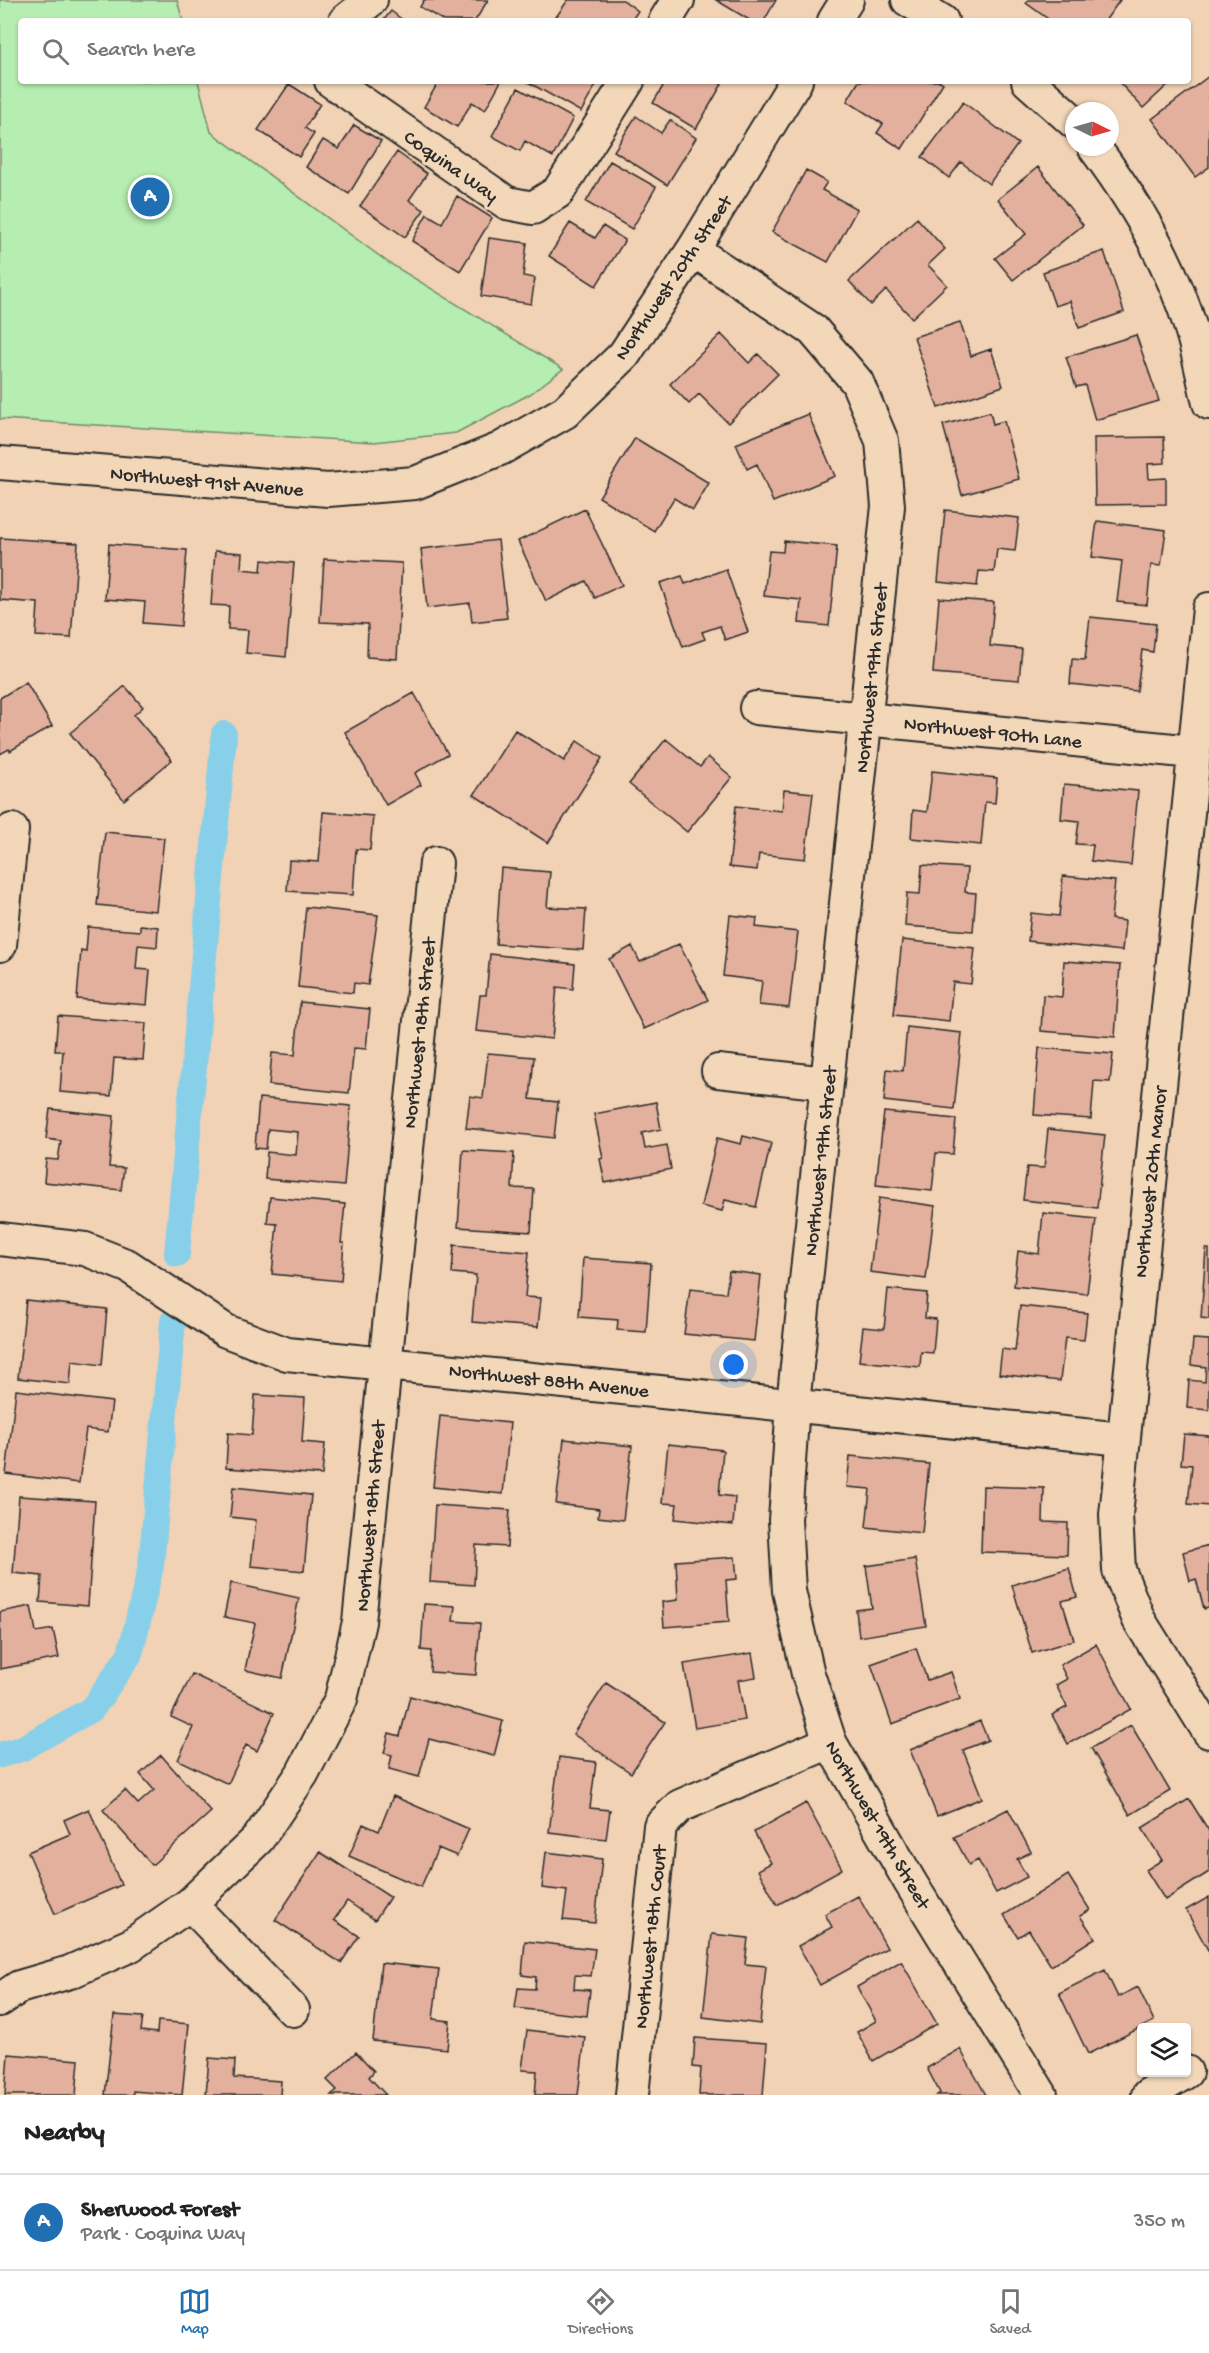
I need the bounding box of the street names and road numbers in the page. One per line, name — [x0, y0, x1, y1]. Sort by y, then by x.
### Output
street label: Coquina Way — [398, 127, 502, 209]
street label: Northwest 20th Street — [611, 191, 740, 366]
street label: Northwest 91st Avenue — [109, 464, 305, 503]
street label: Northwest 19th Street — [852, 581, 895, 774]
street label: Northwest 90th Lane — [903, 714, 1083, 755]
street label: Northwest 18th Street — [400, 935, 443, 1130]
street label: Northwest 19th Street — [801, 1064, 844, 1257]
street label: Northwest 20th Manor — [1131, 1084, 1174, 1279]
street label: Northwest 88th Avenue — [447, 1361, 651, 1405]
street label: Northwest 18th Street — [353, 1418, 392, 1613]
street label: Northwest 19th Street — [818, 1737, 934, 1916]
street label: Northwest 18th Court — [631, 1843, 674, 2030]

